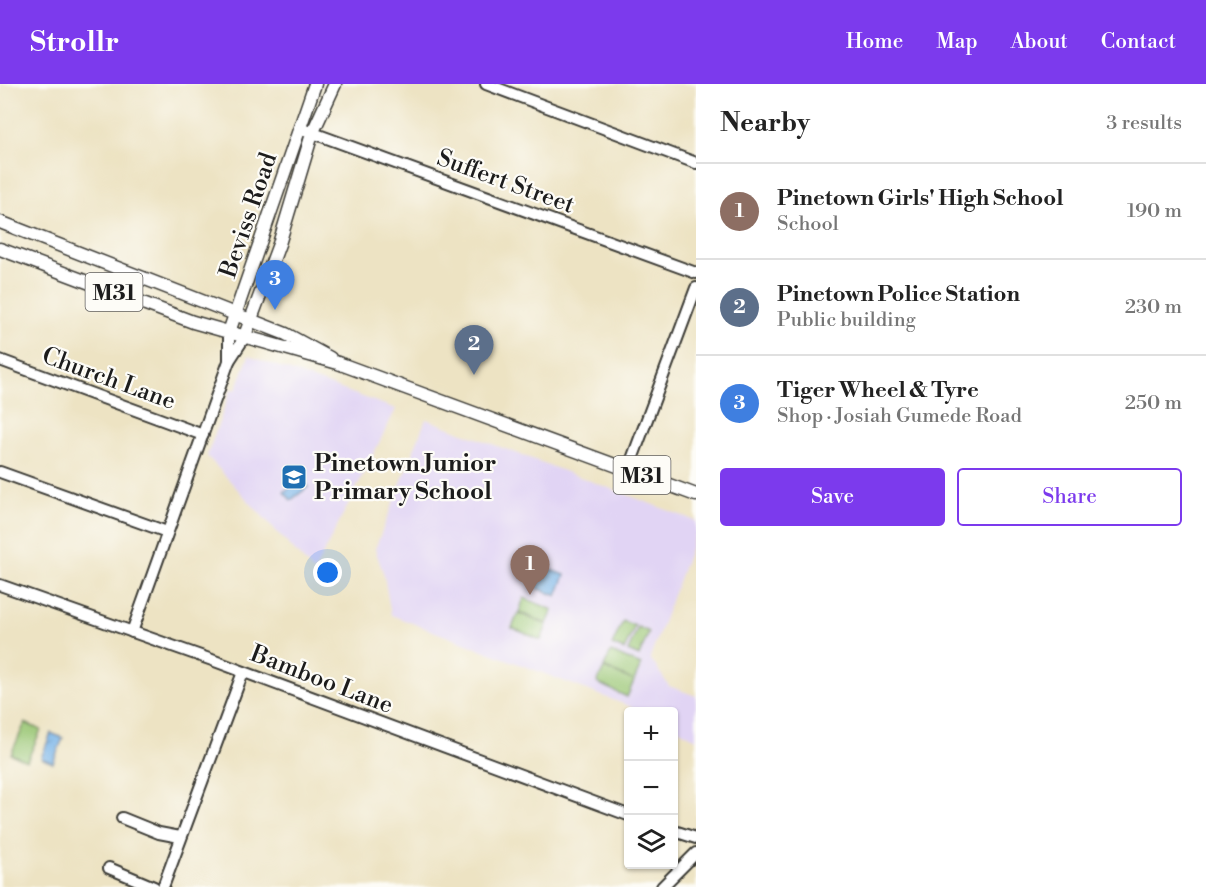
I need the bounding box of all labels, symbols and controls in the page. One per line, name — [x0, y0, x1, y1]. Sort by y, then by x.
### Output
text: Strollr — [30, 25, 119, 60]
text: Home — [846, 29, 903, 55]
text: Map — [936, 29, 978, 55]
text: About — [1011, 29, 1068, 55]
text: Contact — [1101, 29, 1176, 55]
text: Nearby — [720, 107, 810, 139]
text: 3 results — [1106, 111, 1182, 136]
street label: Suffert Street — [433, 143, 579, 221]
street label: Beviss Road — [213, 148, 284, 283]
text: Pinetown Girls' High School — [777, 185, 1064, 212]
text: 1 — [735, 199, 744, 224]
text: 190 m — [1127, 199, 1182, 224]
text: School — [777, 212, 839, 237]
pin: 3 — [256, 260, 294, 310]
road number: M31 — [86, 273, 142, 311]
text: Pinetown Police Station — [777, 281, 1020, 308]
text: 2 — [733, 295, 746, 320]
text: 230 m — [1125, 295, 1182, 320]
text: Public building — [777, 308, 916, 333]
pin: 2 — [454, 326, 494, 375]
street label: Church Lane — [38, 341, 180, 417]
text: Tiger Wheel & Tyre — [777, 377, 979, 404]
text: 3 — [733, 391, 746, 416]
text: 250 m — [1125, 391, 1182, 416]
text: Shop · Josiah Gumede Road — [777, 404, 1022, 429]
place label: Pinetown Junior Primary School — [314, 449, 496, 507]
road number: M31 — [614, 456, 670, 494]
school or university icon: Pinetown Junior Primary School — [279, 462, 309, 492]
button: Save — [720, 468, 945, 526]
button: Share — [957, 468, 1182, 526]
pin: 1 — [510, 546, 550, 595]
your location — [313, 558, 342, 587]
street label: Bamboo Lane — [245, 639, 397, 721]
map controls — [624, 707, 678, 869]
button: + — [624, 707, 678, 761]
button: − — [624, 761, 678, 815]
button: layers — [624, 815, 678, 869]

